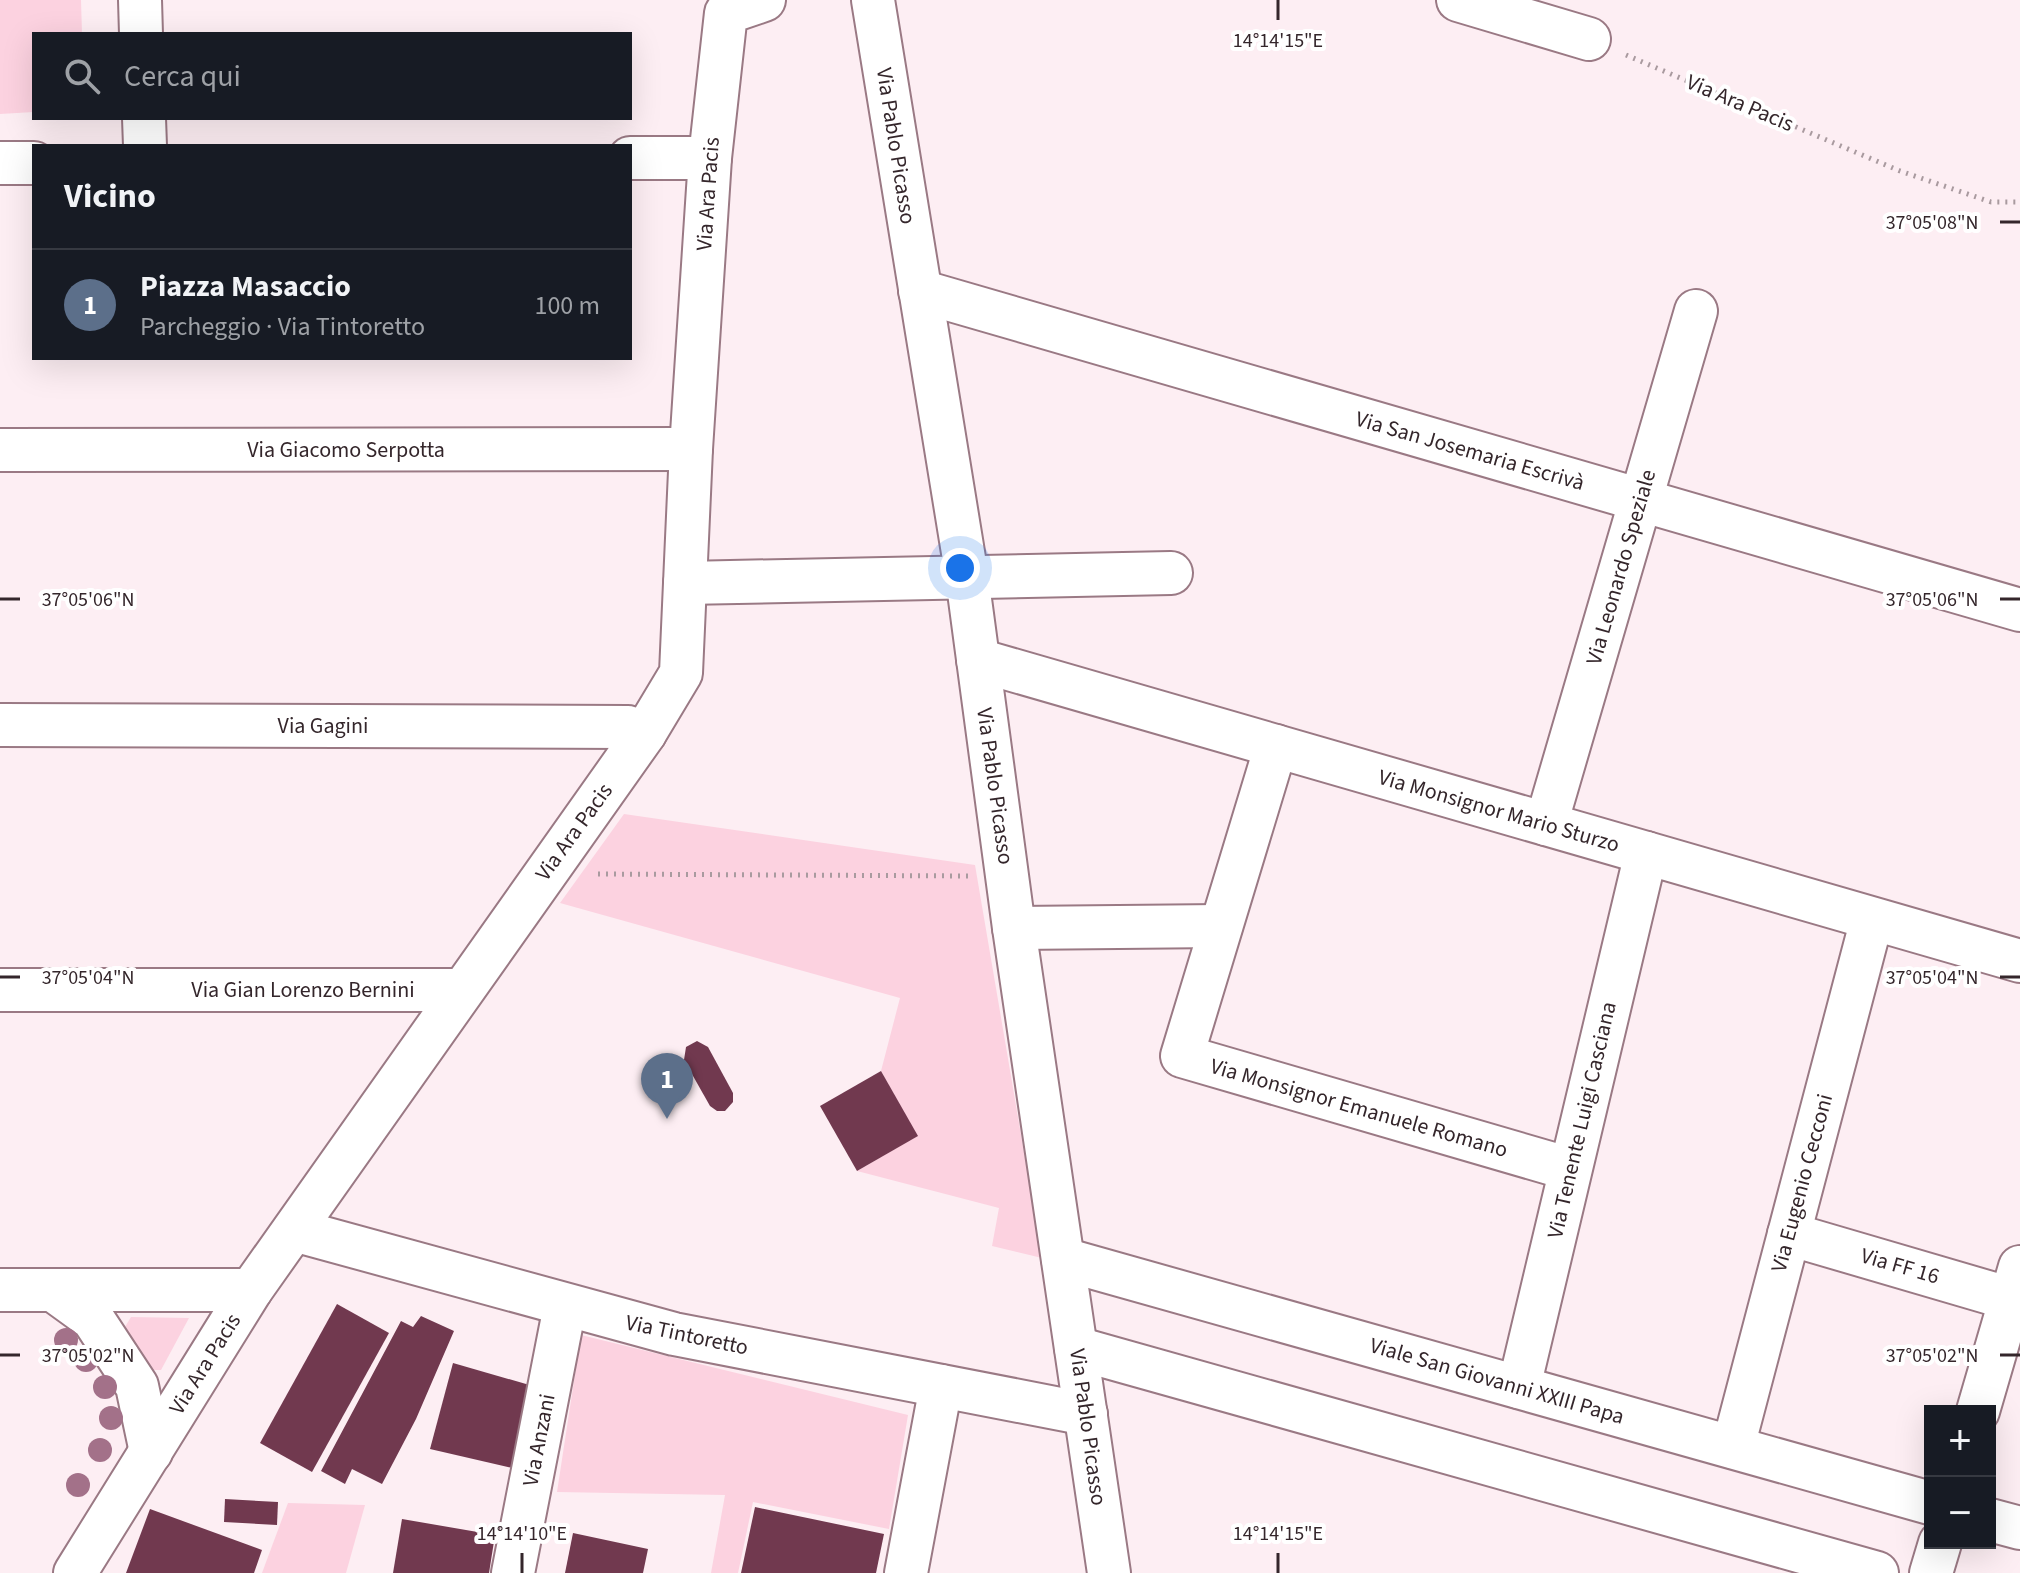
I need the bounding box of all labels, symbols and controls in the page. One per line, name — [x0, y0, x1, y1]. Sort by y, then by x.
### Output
text: 14°14'15"E — [1233, 27, 1323, 55]
search box — [32, 32, 632, 120]
icon: search — [60, 54, 104, 98]
text: Cerca qui — [124, 55, 241, 98]
street label: Via Pablo Picasso — [868, 65, 924, 227]
street label: Via Ara Pacis — [1681, 66, 1799, 140]
street label: Via Ara Pacis — [688, 136, 728, 252]
text: Vicino — [64, 172, 156, 221]
text: 37°05'08"N — [1886, 209, 1978, 237]
text: Piazza Masaccio — [140, 265, 351, 308]
text: 1 — [83, 287, 97, 324]
text: 100 m — [534, 287, 600, 324]
text: Parcheggio · Via Tintoretto — [140, 308, 425, 345]
street label: Via San Josemaria Escrivà — [1352, 403, 1588, 499]
street label: Via Giacomo Serpotta — [247, 434, 445, 466]
street label: Via Leonardo Speziale — [1578, 466, 1664, 668]
your location — [940, 548, 980, 588]
text: 37°05'06"N — [42, 586, 134, 614]
text: 37°05'06"N — [1886, 586, 1978, 614]
street label: Via Pablo Picasso — [968, 706, 1022, 866]
street label: Via Gagini — [278, 710, 368, 742]
street label: Via Monsignor Mario Sturzo — [1375, 761, 1623, 861]
street label: Via Ara Pacis — [528, 776, 620, 888]
text: 37°05'04"N — [42, 964, 134, 992]
text: 37°05'04"N — [1886, 964, 1978, 992]
street label: Via Gian Lorenzo Bernini — [191, 974, 415, 1006]
street label: Via Tenente Luigi Casciana — [1539, 998, 1625, 1242]
street label: Via Monsignor Emanuele Romano — [1206, 1050, 1512, 1166]
pin: 1 — [641, 1053, 693, 1119]
street label: Via Eugenio Cecconi — [1763, 1090, 1841, 1276]
street label: Via FF 16 — [1857, 1240, 1943, 1292]
street label: Via Tintoretto — [623, 1306, 751, 1364]
street label: Via Ara Pacis — [161, 1307, 249, 1421]
street label: Viale San Giovanni XXIII Papa — [1366, 1329, 1628, 1433]
text: 37°05'02"N — [42, 1342, 134, 1370]
text: 37°05'02"N — [1886, 1342, 1978, 1370]
street label: Via Pablo Picasso — [1061, 1347, 1115, 1507]
street label: Via Anzani — [514, 1391, 564, 1489]
map controls — [1924, 1405, 1996, 1549]
button: + — [1924, 1405, 1996, 1477]
button: − — [1924, 1477, 1996, 1549]
text: 14°14'10"E — [477, 1520, 567, 1548]
text: 14°14'15"E — [1233, 1520, 1323, 1548]

